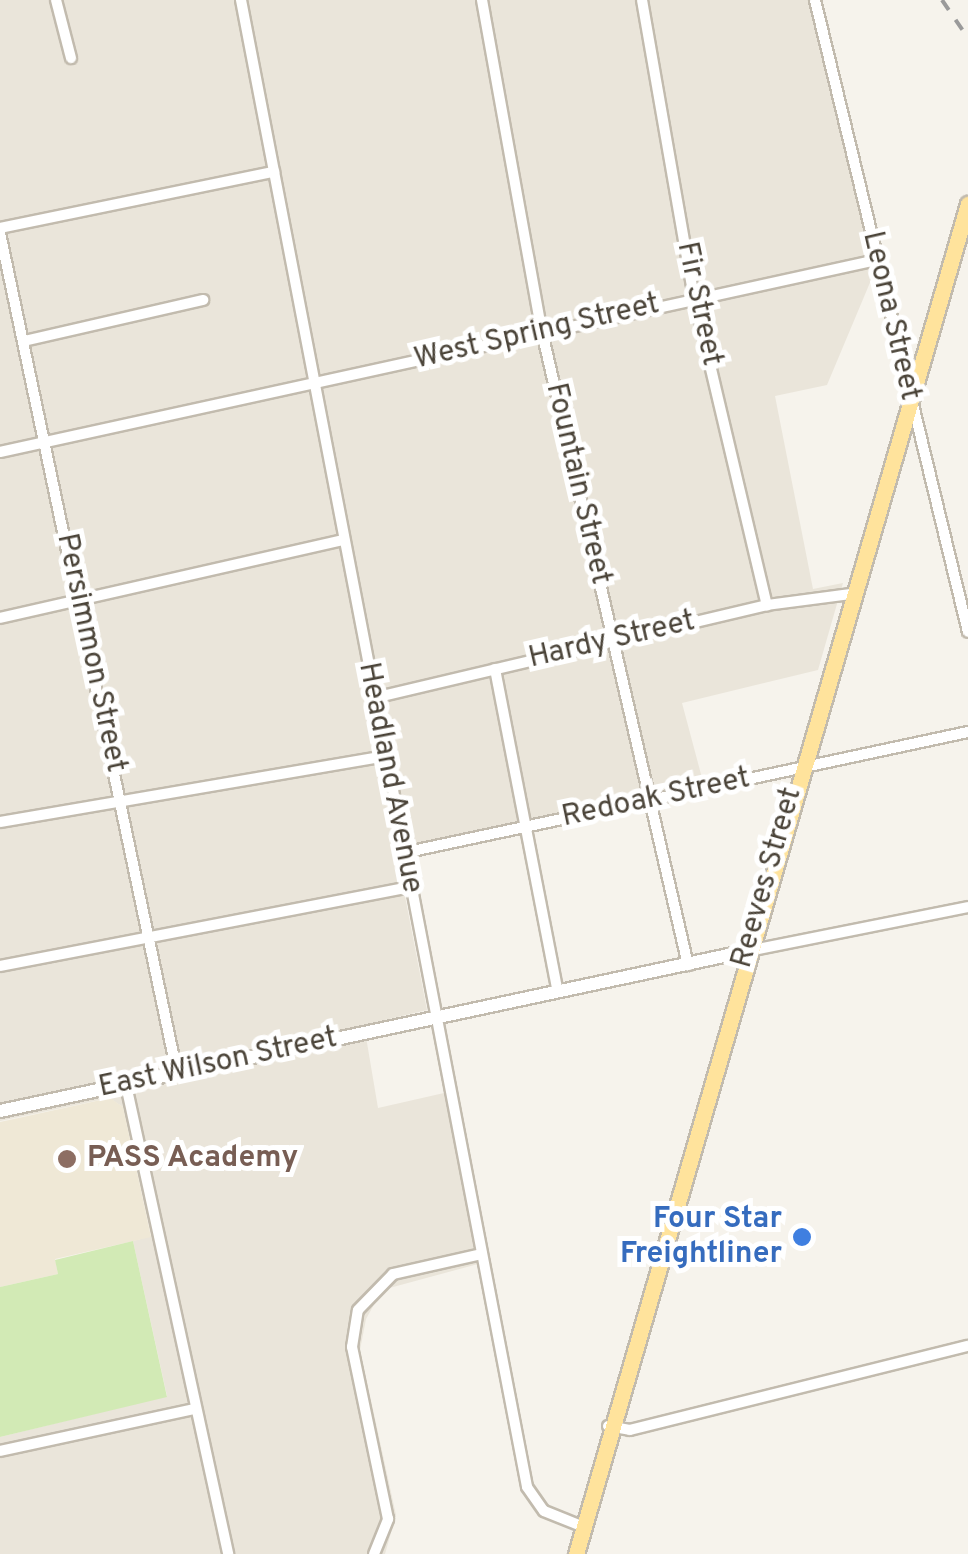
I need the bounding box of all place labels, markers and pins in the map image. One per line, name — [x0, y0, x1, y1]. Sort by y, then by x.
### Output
place label: PASS Academy — [87, 1141, 300, 1177]
marker: PASS Academy — [56, 1148, 78, 1170]
place label: Four Star Freightliner — [620, 1202, 782, 1272]
marker: Four Star Freightliner — [791, 1226, 813, 1248]

